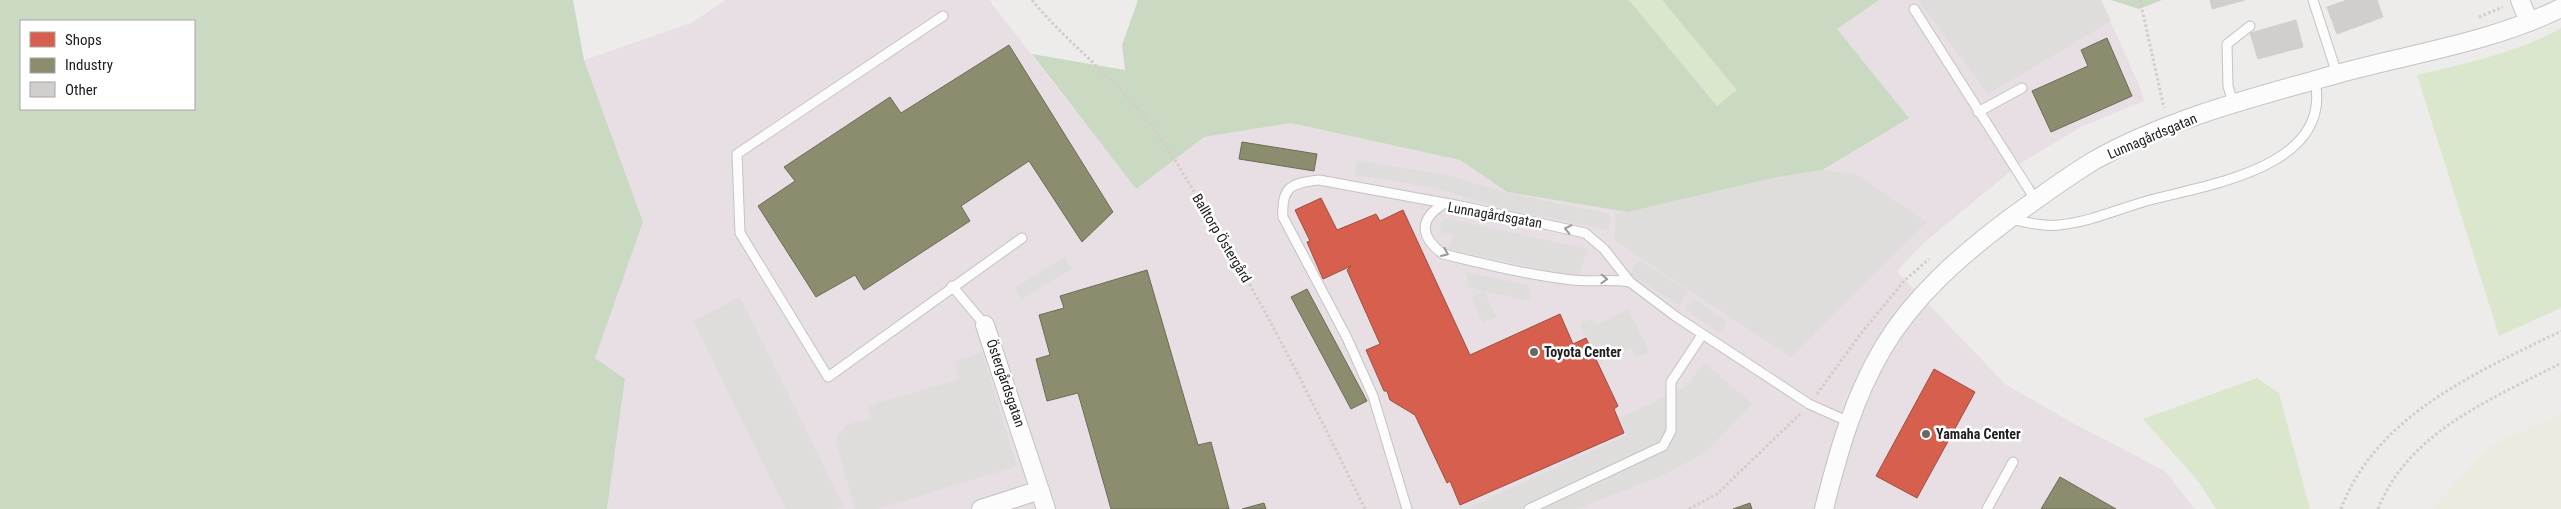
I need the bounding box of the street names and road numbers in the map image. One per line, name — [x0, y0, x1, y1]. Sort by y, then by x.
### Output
street label: Lunnagårdsgatan — [2105, 110, 2199, 162]
street label: Balltorp Östergård — [1189, 191, 1255, 285]
street label: Lunnagårdsgatan — [1446, 199, 1544, 231]
street label: Östergårdsgatan — [983, 337, 1029, 429]

